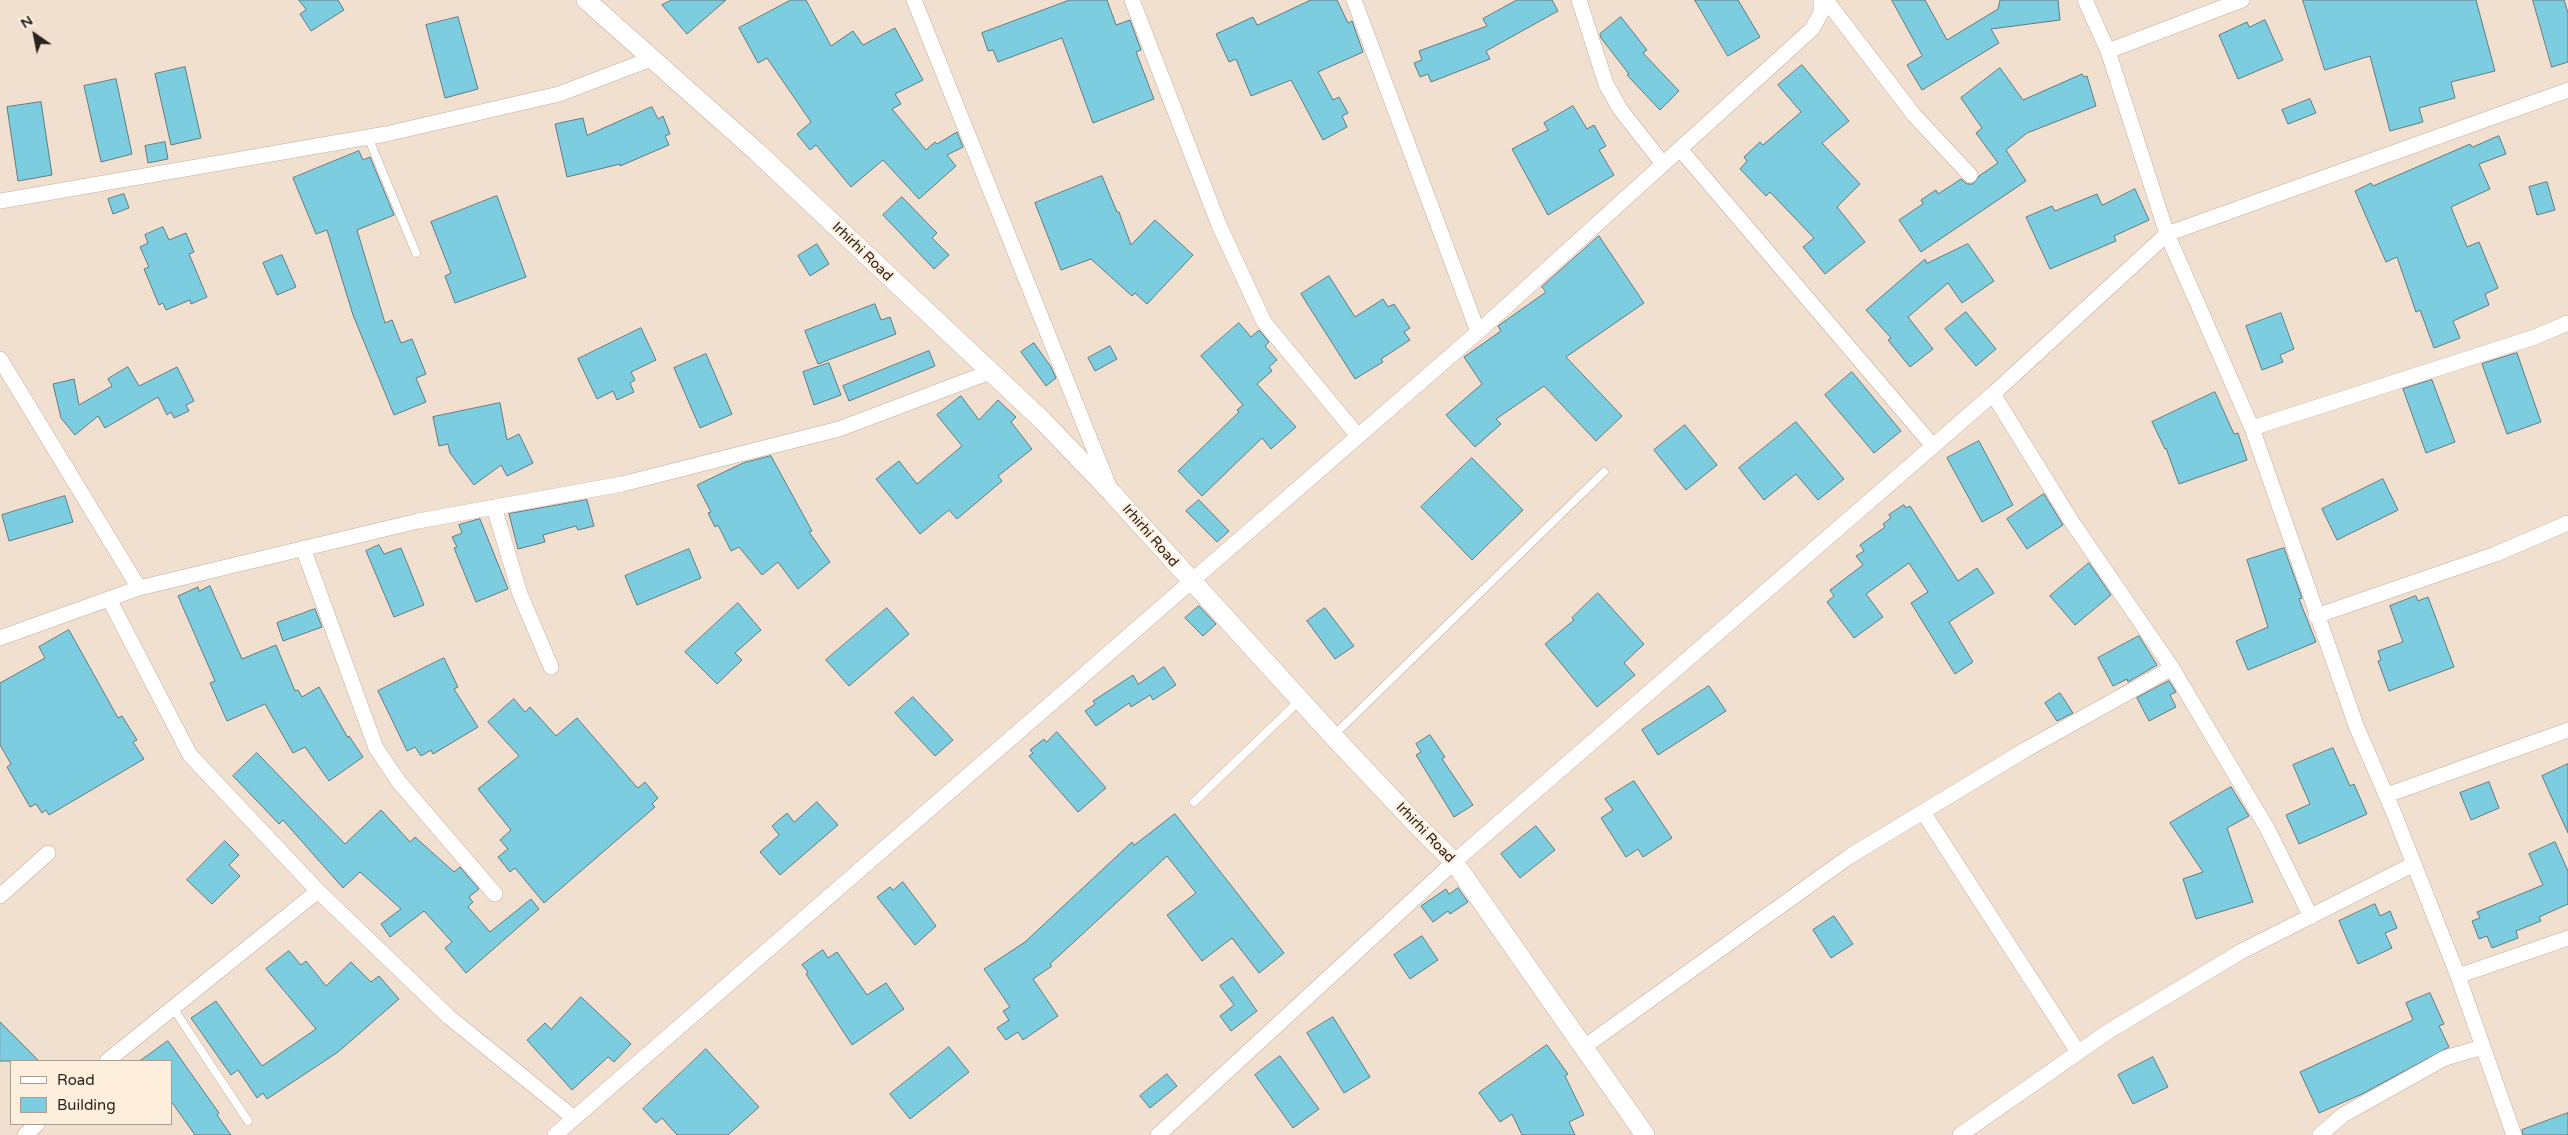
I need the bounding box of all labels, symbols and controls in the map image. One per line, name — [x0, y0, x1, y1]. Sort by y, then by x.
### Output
north arrow — [10, 10, 60, 60]
text: N — [17, 12, 36, 32]
street label: Irhirhi Road — [828, 219, 896, 285]
street label: Irhirhi Road — [1118, 501, 1182, 571]
street label: Irhirhi Road — [1392, 799, 1458, 867]
legend — [10, 1060, 172, 1125]
text: Road — [57, 1071, 95, 1089]
text: Building — [57, 1096, 116, 1114]

